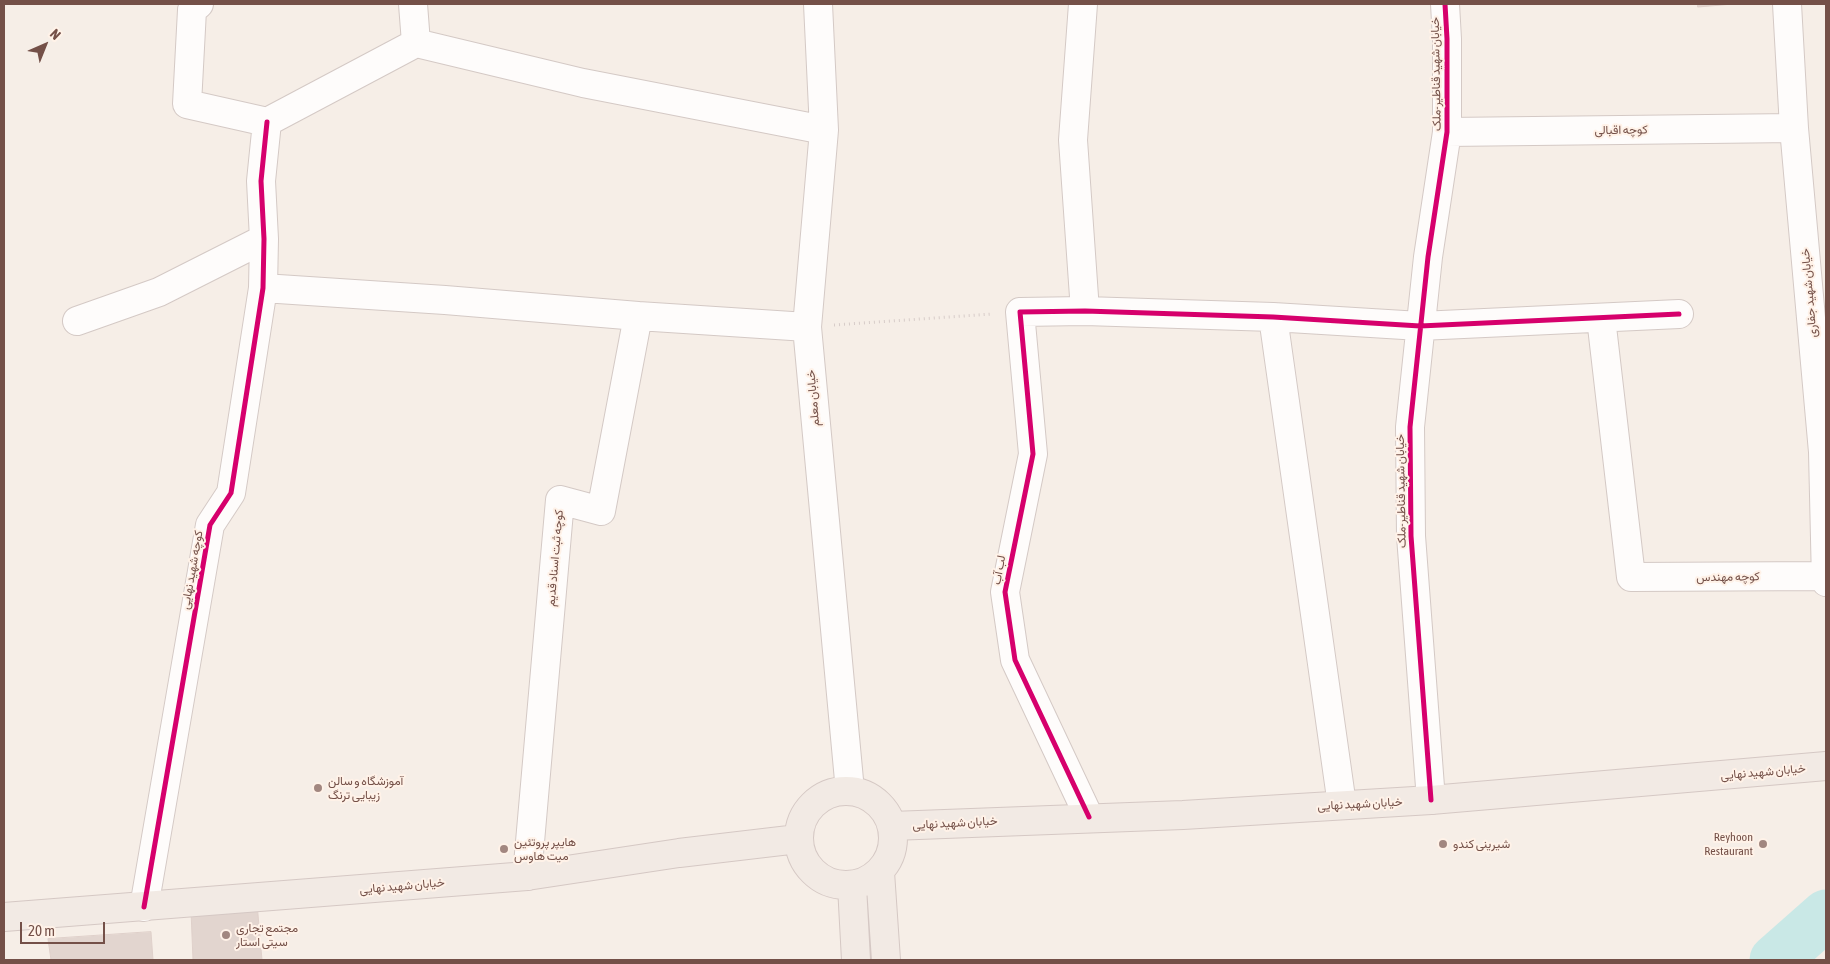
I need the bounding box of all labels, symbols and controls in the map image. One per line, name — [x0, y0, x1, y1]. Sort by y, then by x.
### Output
street label: خیابان شهید قناطیر-ملک — [1428, 17, 1444, 131]
north arrow — [20, 20, 70, 70]
text: N — [47, 26, 64, 43]
street label: کوچه اقبالی — [1594, 122, 1648, 138]
street label: خیابان شهید جفاری — [1798, 248, 1820, 338]
street label: خیابان معلم — [803, 369, 823, 427]
street label: خیابان شهید قناطیر-ملک — [1393, 434, 1409, 548]
street label: کوچه ثبت اسناد قدیم — [544, 509, 566, 607]
street label: کوچه شهید نهایی — [178, 529, 206, 611]
street label: لب آب — [989, 554, 1009, 586]
street label: کوچه مهندس — [1696, 569, 1760, 585]
street label: خیابان شهید نهایی — [1720, 761, 1806, 783]
place label: آموزشگاه و سالن زیبایی ترنگ — [328, 774, 403, 802]
marker: آموزشگاه و سالن زیبایی ترنگ — [312, 782, 324, 794]
street label: خیابان شهید نهایی — [1317, 795, 1403, 813]
street label: خیابان شهید نهایی — [912, 814, 998, 832]
place label: Reyhoon Restaurant — [1704, 830, 1753, 858]
place label: هایپر پروتئین میت هاوس — [514, 835, 576, 863]
place label: شیرینی کندو — [1453, 837, 1510, 851]
marker: شیرینی کندو — [1437, 838, 1449, 850]
marker: Reyhoon Restaurant — [1757, 838, 1769, 850]
marker: هایپر پروتئین میت هاوس — [498, 843, 510, 855]
street label: خیابان شهید نهایی — [359, 875, 445, 897]
scale bar — [22, 912, 108, 944]
place label: مجتمع تجاری سیتی استار — [236, 921, 298, 949]
text: 20 m — [28, 922, 55, 939]
marker: مجتمع تجاری سیتی استار — [220, 929, 232, 941]

